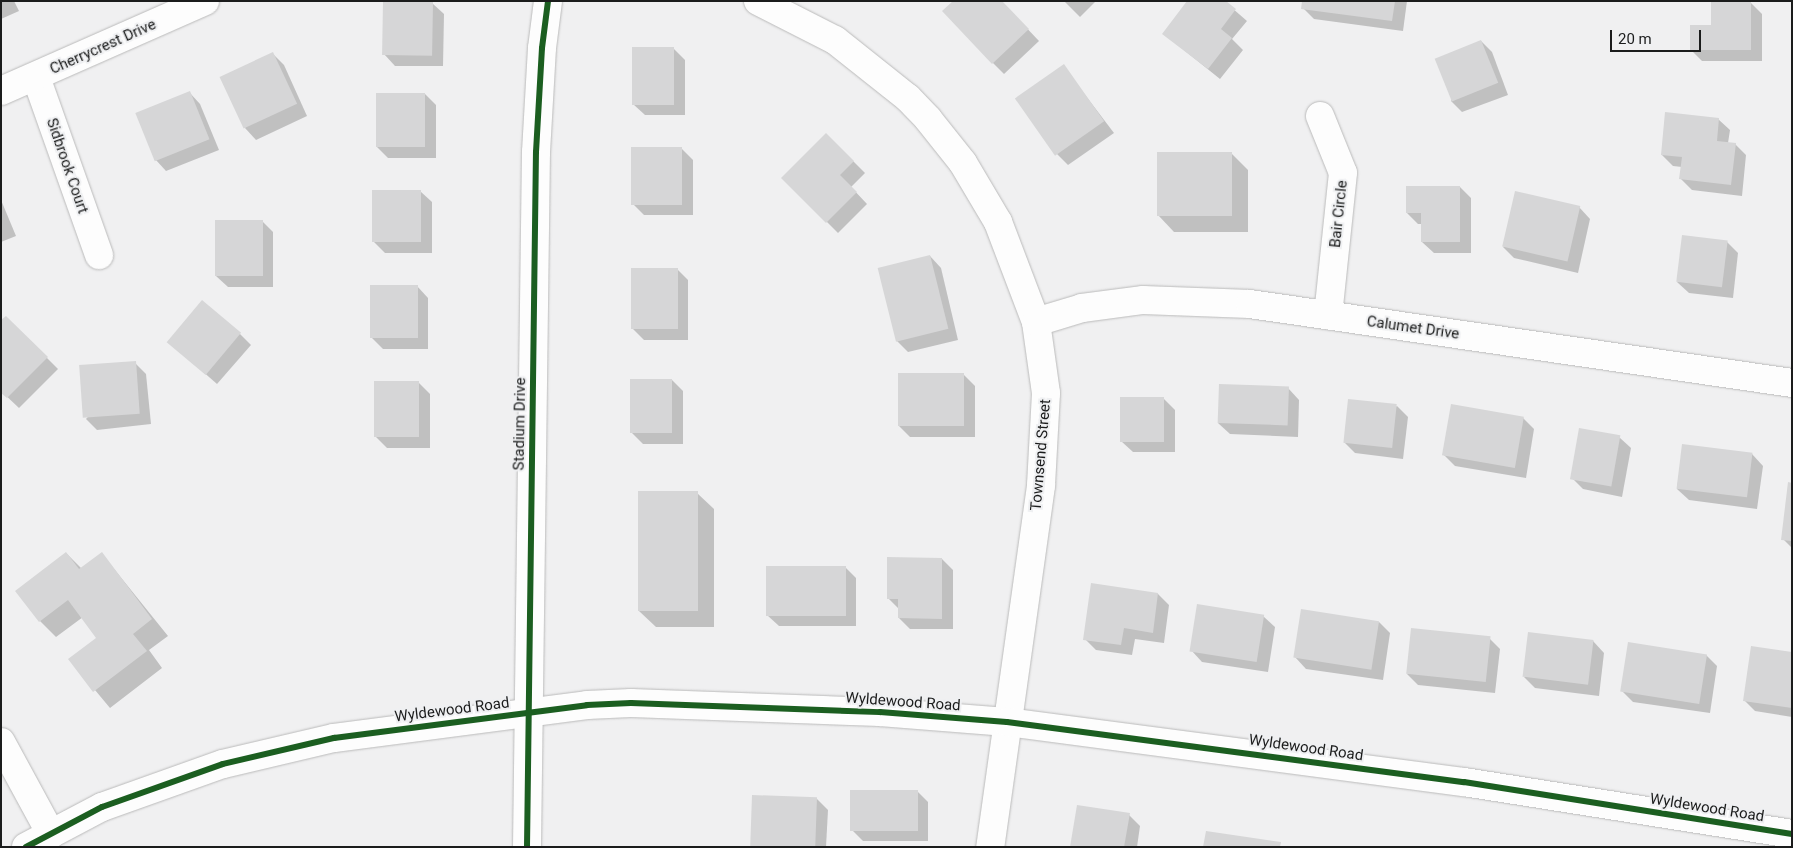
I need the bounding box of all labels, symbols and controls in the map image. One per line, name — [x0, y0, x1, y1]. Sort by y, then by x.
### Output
street label: Cherrycrest Drive — [47, 16, 159, 78]
scale bar — [1613, 20, 1704, 52]
text: 20 m — [1618, 30, 1652, 48]
street label: Sidbrook Court — [42, 116, 92, 216]
street label: Bair Circle — [1327, 179, 1351, 249]
street label: Calumet Drive — [1366, 313, 1460, 343]
street label: Stadium Drive — [510, 377, 530, 471]
street label: Townsend Street — [1027, 398, 1055, 512]
street label: Wyldewood Road — [845, 689, 961, 715]
street label: Wyldewood Road — [394, 694, 510, 726]
street label: Wyldewood Road — [1248, 731, 1364, 765]
street label: Wyldewood Road — [1649, 790, 1765, 826]

